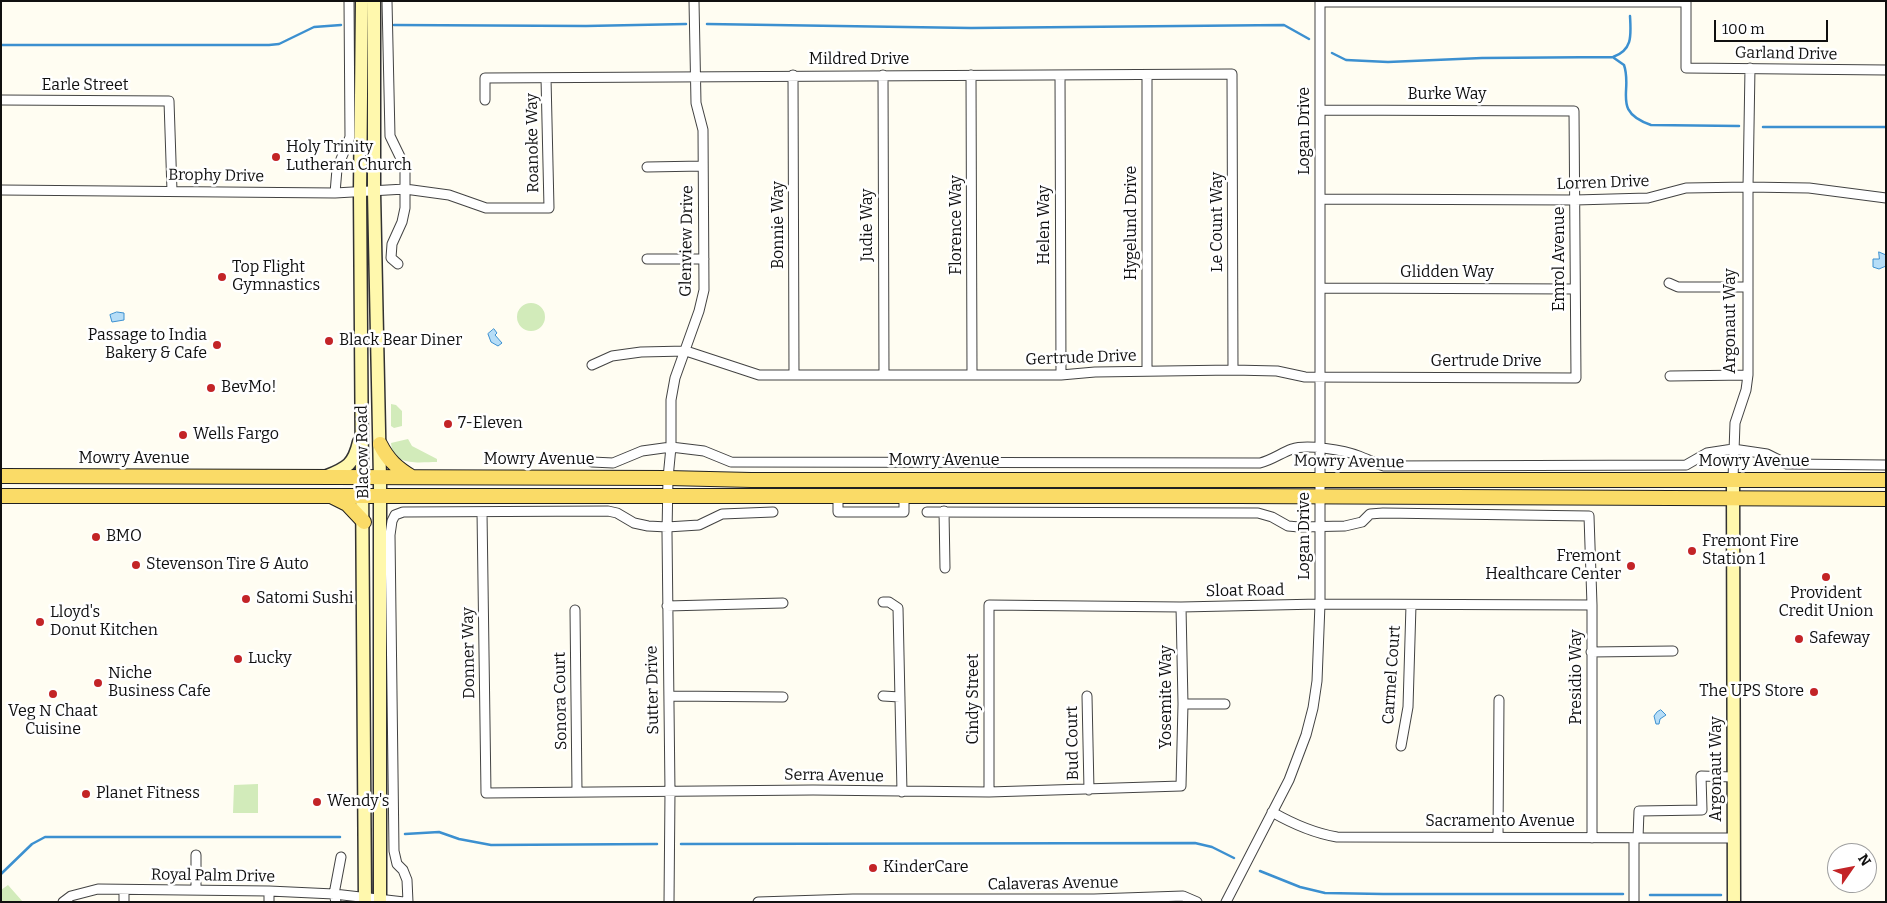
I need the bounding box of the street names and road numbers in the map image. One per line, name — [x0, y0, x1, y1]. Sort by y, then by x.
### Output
street label: Garland Drive — [1735, 44, 1837, 64]
street label: Mildred Drive — [809, 50, 909, 70]
street label: Earle Street — [42, 76, 128, 96]
street label: Burke Way — [1408, 85, 1486, 105]
street label: Logan Drive — [1295, 87, 1315, 175]
street label: Roanoke Way — [523, 93, 543, 193]
street label: Brophy Drive — [168, 166, 264, 186]
street label: Hygelund Drive — [1122, 166, 1142, 280]
street label: Le Count Way — [1208, 172, 1228, 272]
street label: Lorren Drive — [1556, 172, 1650, 194]
street label: Florence Way — [947, 175, 967, 275]
street label: Bonnie Way — [769, 181, 789, 269]
street label: Glenview Drive — [676, 185, 698, 297]
street label: Helen Way — [1035, 185, 1055, 265]
street label: Judie Way — [858, 189, 878, 261]
street label: Emrol Avenue — [1550, 207, 1570, 311]
street label: Glidden Way — [1400, 263, 1494, 283]
street label: Argonaut Way — [1721, 268, 1741, 374]
street label: Gertrude Drive — [1025, 346, 1137, 370]
street label: Gertrude Drive — [1430, 352, 1542, 372]
street label: Blacow Road — [353, 405, 373, 499]
street label: Mowry Avenue — [79, 449, 189, 469]
street label: Mowry Avenue — [484, 450, 594, 470]
street label: Mowry Avenue — [889, 451, 999, 471]
street label: Mowry Avenue — [1293, 451, 1405, 473]
street label: Mowry Avenue — [1699, 452, 1809, 472]
street label: Logan Drive — [1295, 492, 1315, 580]
street label: Sloat Road — [1205, 581, 1285, 601]
street label: Donner Way — [459, 607, 479, 699]
street label: Carmel Court — [1379, 625, 1405, 725]
street label: Presidio Way — [1567, 629, 1587, 725]
street label: Sutter Drive — [643, 645, 663, 735]
street label: Yosemite Way — [1157, 645, 1177, 749]
street label: Sonora Court — [551, 652, 571, 750]
street label: Cindy Street — [964, 654, 984, 744]
street label: Bud Court — [1063, 706, 1083, 780]
street label: Argonaut Way — [1707, 716, 1727, 822]
street label: Serra Avenue — [784, 766, 884, 786]
street label: Sacramento Avenue — [1425, 812, 1575, 832]
street label: Royal Palm Drive — [151, 865, 275, 887]
street label: Calaveras Avenue — [987, 873, 1119, 895]

